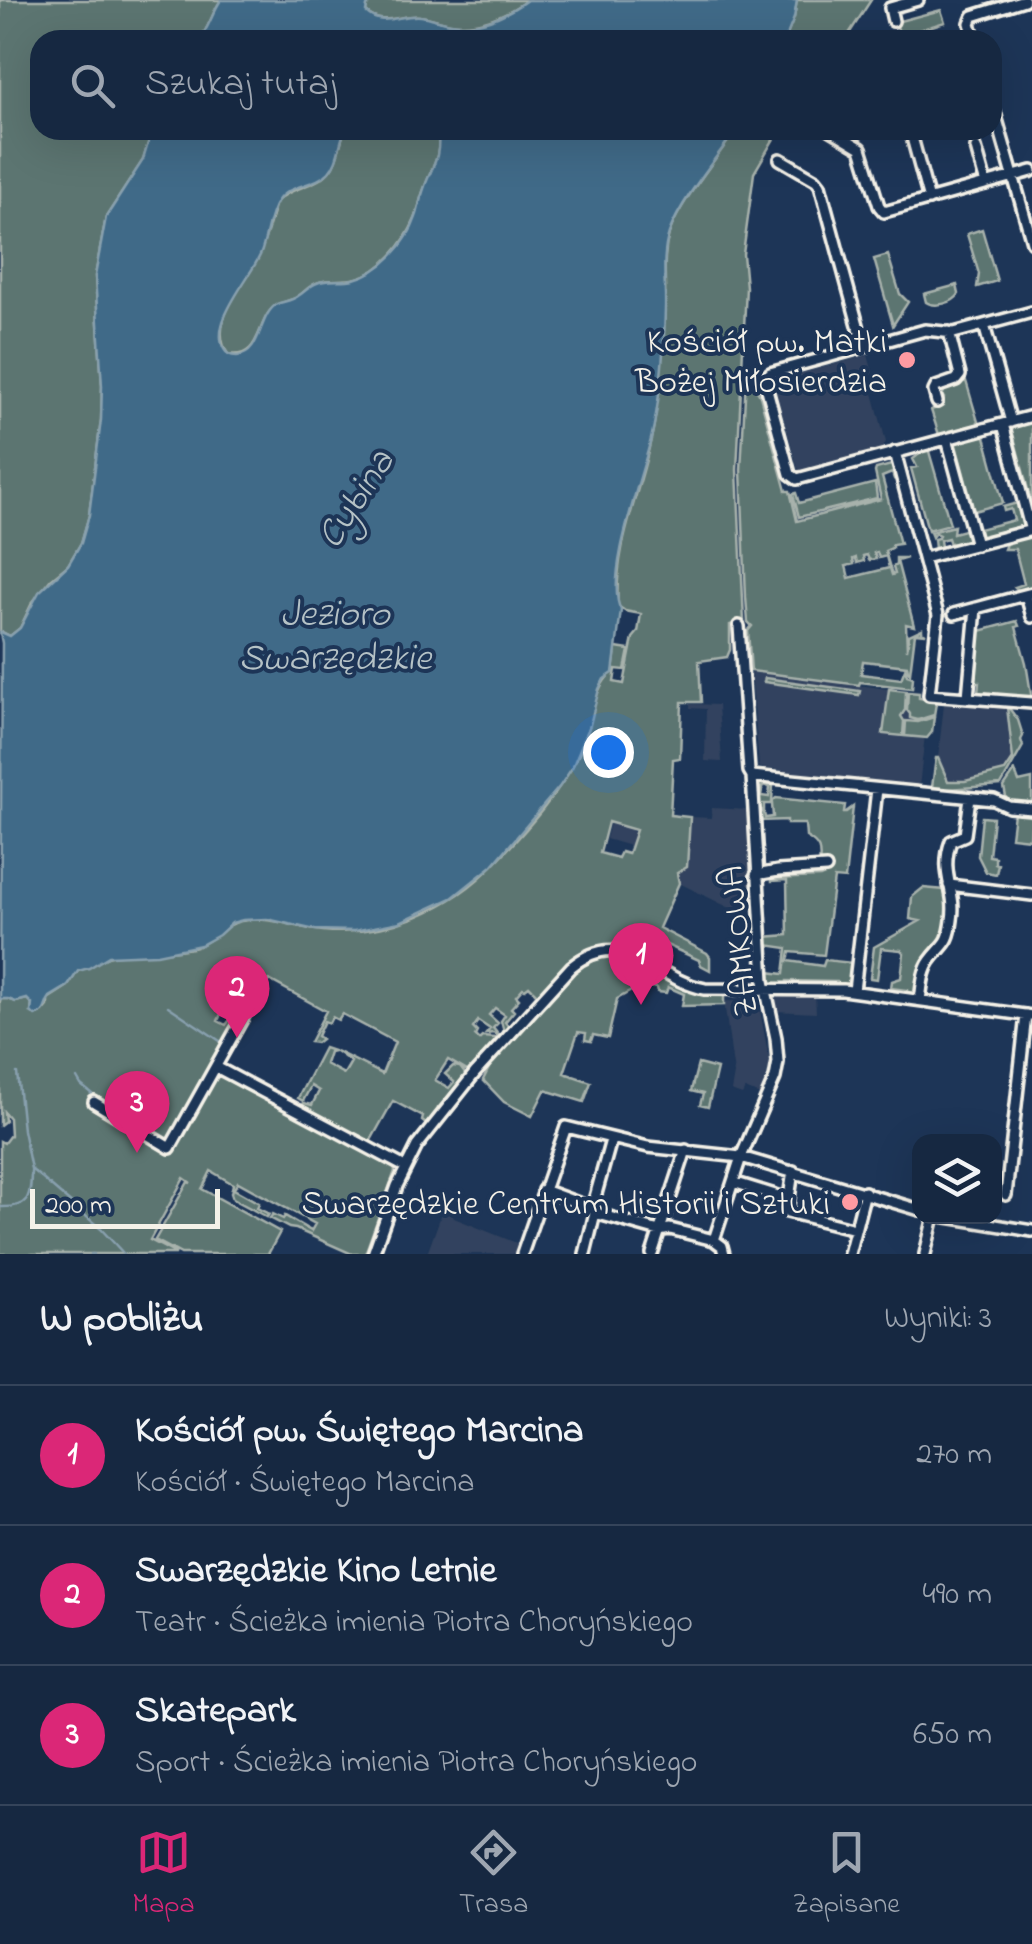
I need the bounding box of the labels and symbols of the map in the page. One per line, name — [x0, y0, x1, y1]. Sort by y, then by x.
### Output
place label: Kościół pw. Matki Bożej Miłosierdzia — [634, 318, 887, 409]
marker: Kościół pw. Matki Bożej Miłosierdzia — [896, 349, 918, 371]
water label: Cybina — [304, 439, 411, 561]
water label: Jezioro Swarzędzkie — [239, 588, 433, 688]
your location — [583, 727, 634, 778]
street label: ZAMKOWA — [707, 863, 774, 1019]
pin: 1 — [608, 922, 674, 1005]
pin: 2 — [204, 956, 270, 1038]
pin: 3 — [104, 1070, 170, 1153]
place label: Swarzędzkie Centrum Historii i Sztuki — [301, 1180, 830, 1231]
scale bar — [30, 1184, 220, 1228]
marker: Swarzędzkie Centrum Historii i Sztuki — [839, 1191, 861, 1213]

